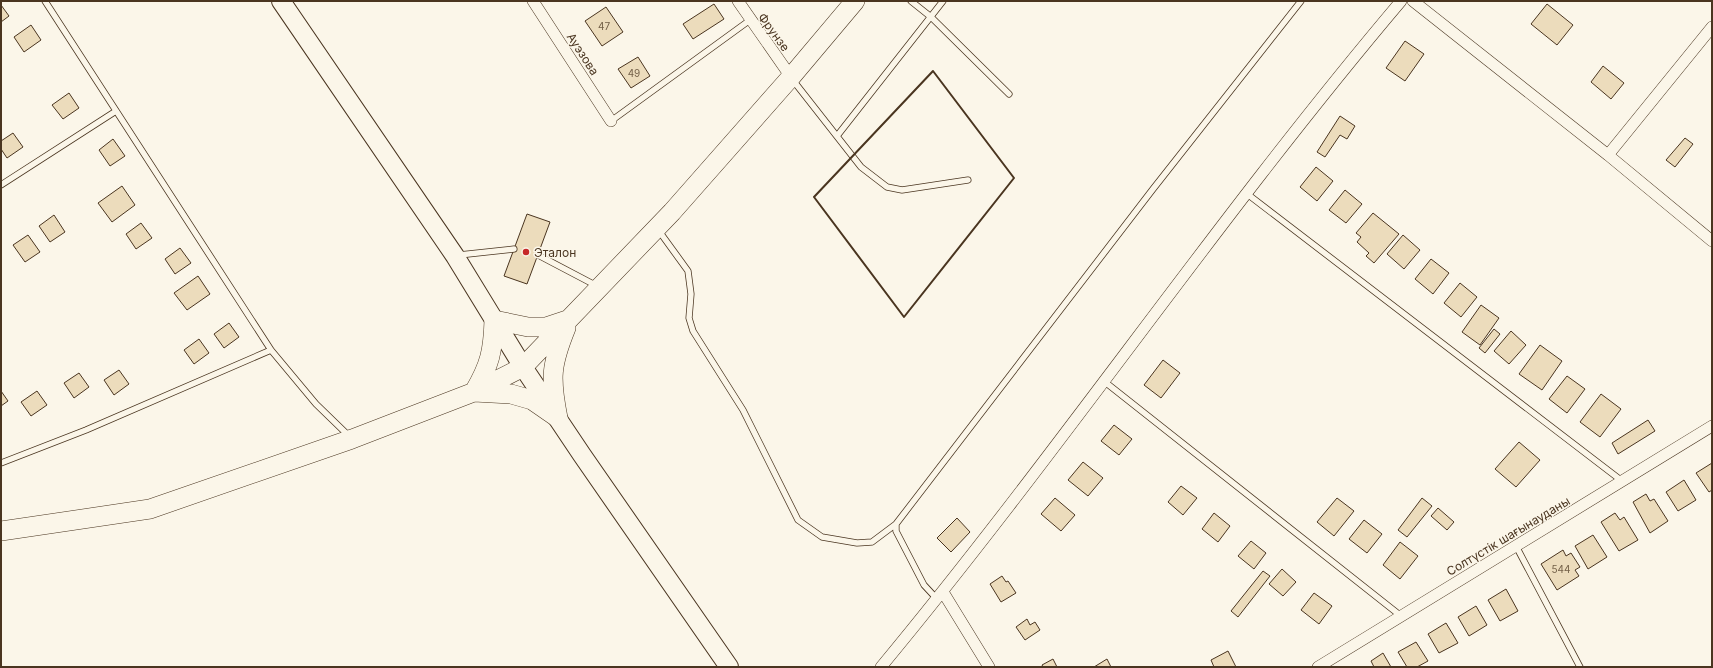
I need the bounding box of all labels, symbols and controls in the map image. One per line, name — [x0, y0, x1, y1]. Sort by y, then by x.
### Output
street label: Фрунзе — [755, 10, 793, 54]
house number: 47 — [598, 20, 610, 32]
street label: Ауэзова — [564, 30, 602, 78]
house number: 49 — [628, 67, 640, 79]
place label: Эталон — [534, 245, 576, 260]
marker: Эталон — [521, 247, 531, 257]
street label: Солтүстік шағынауданы — [1443, 493, 1573, 579]
house number: 544 — [1552, 563, 1571, 575]

